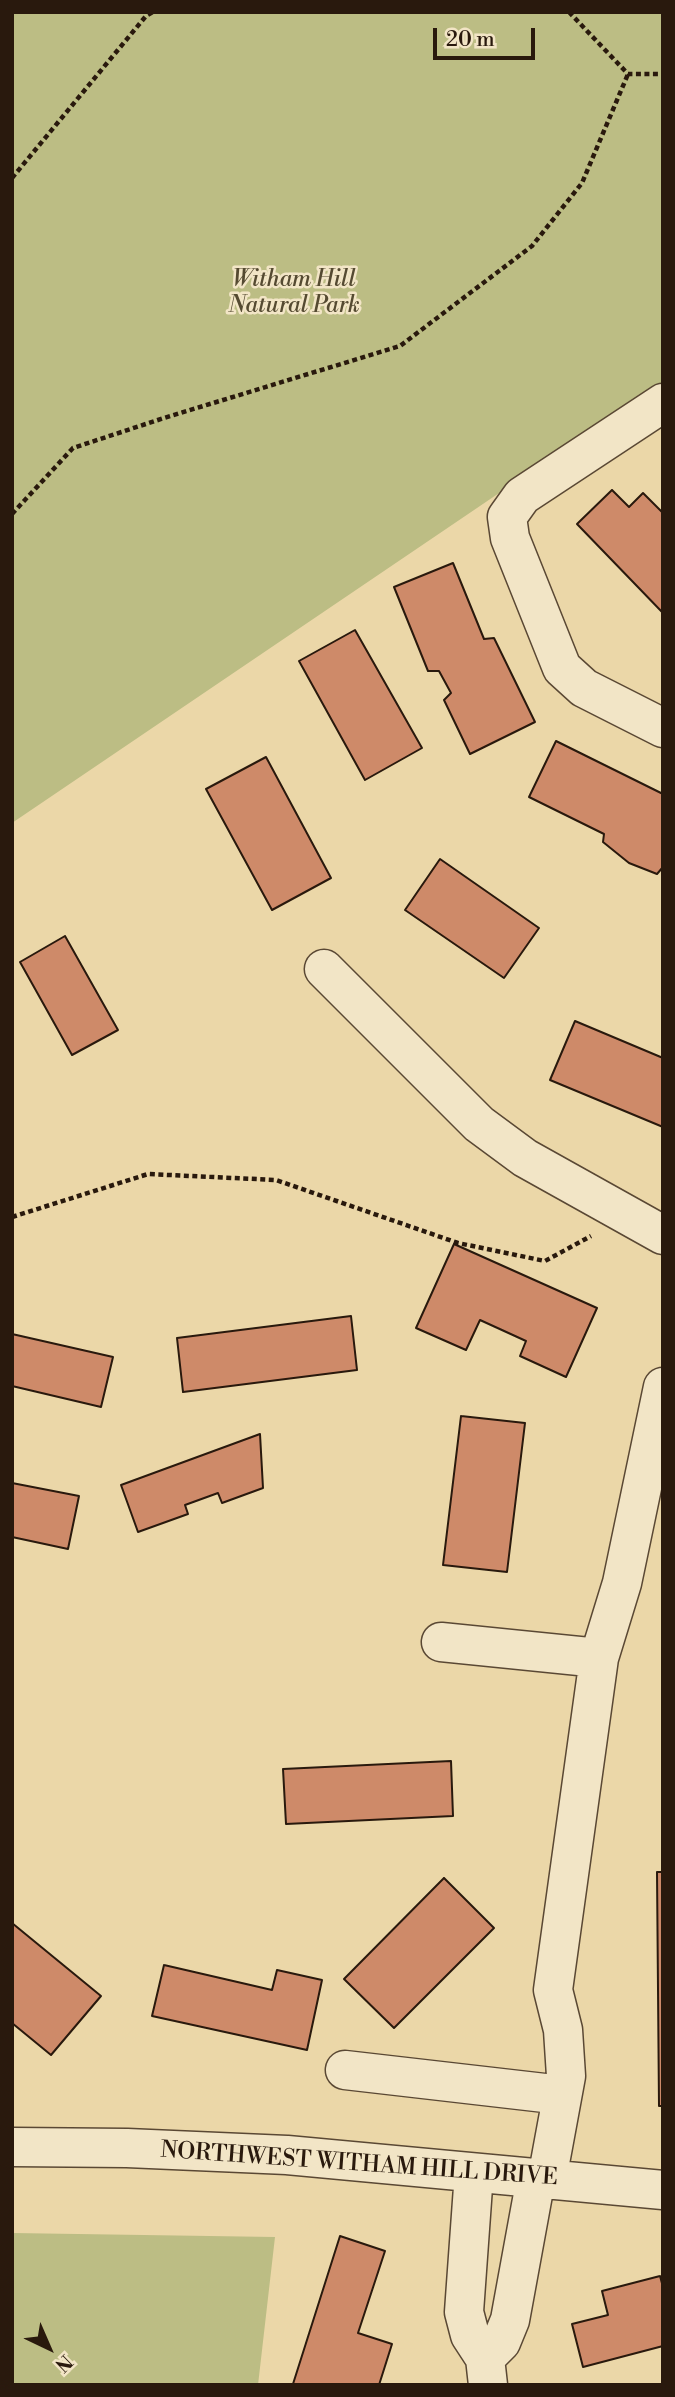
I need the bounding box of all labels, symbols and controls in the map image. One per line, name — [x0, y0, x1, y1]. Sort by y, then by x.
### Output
scale bar — [437, 14, 538, 58]
text: 20 m — [446, 27, 495, 53]
park label: Witham Hill Natural Park — [228, 266, 360, 320]
street label: NORTHWEST WITHAM HILL DRIVE — [159, 2137, 559, 2193]
north arrow — [14, 2313, 84, 2383]
text: N — [50, 2349, 77, 2377]

